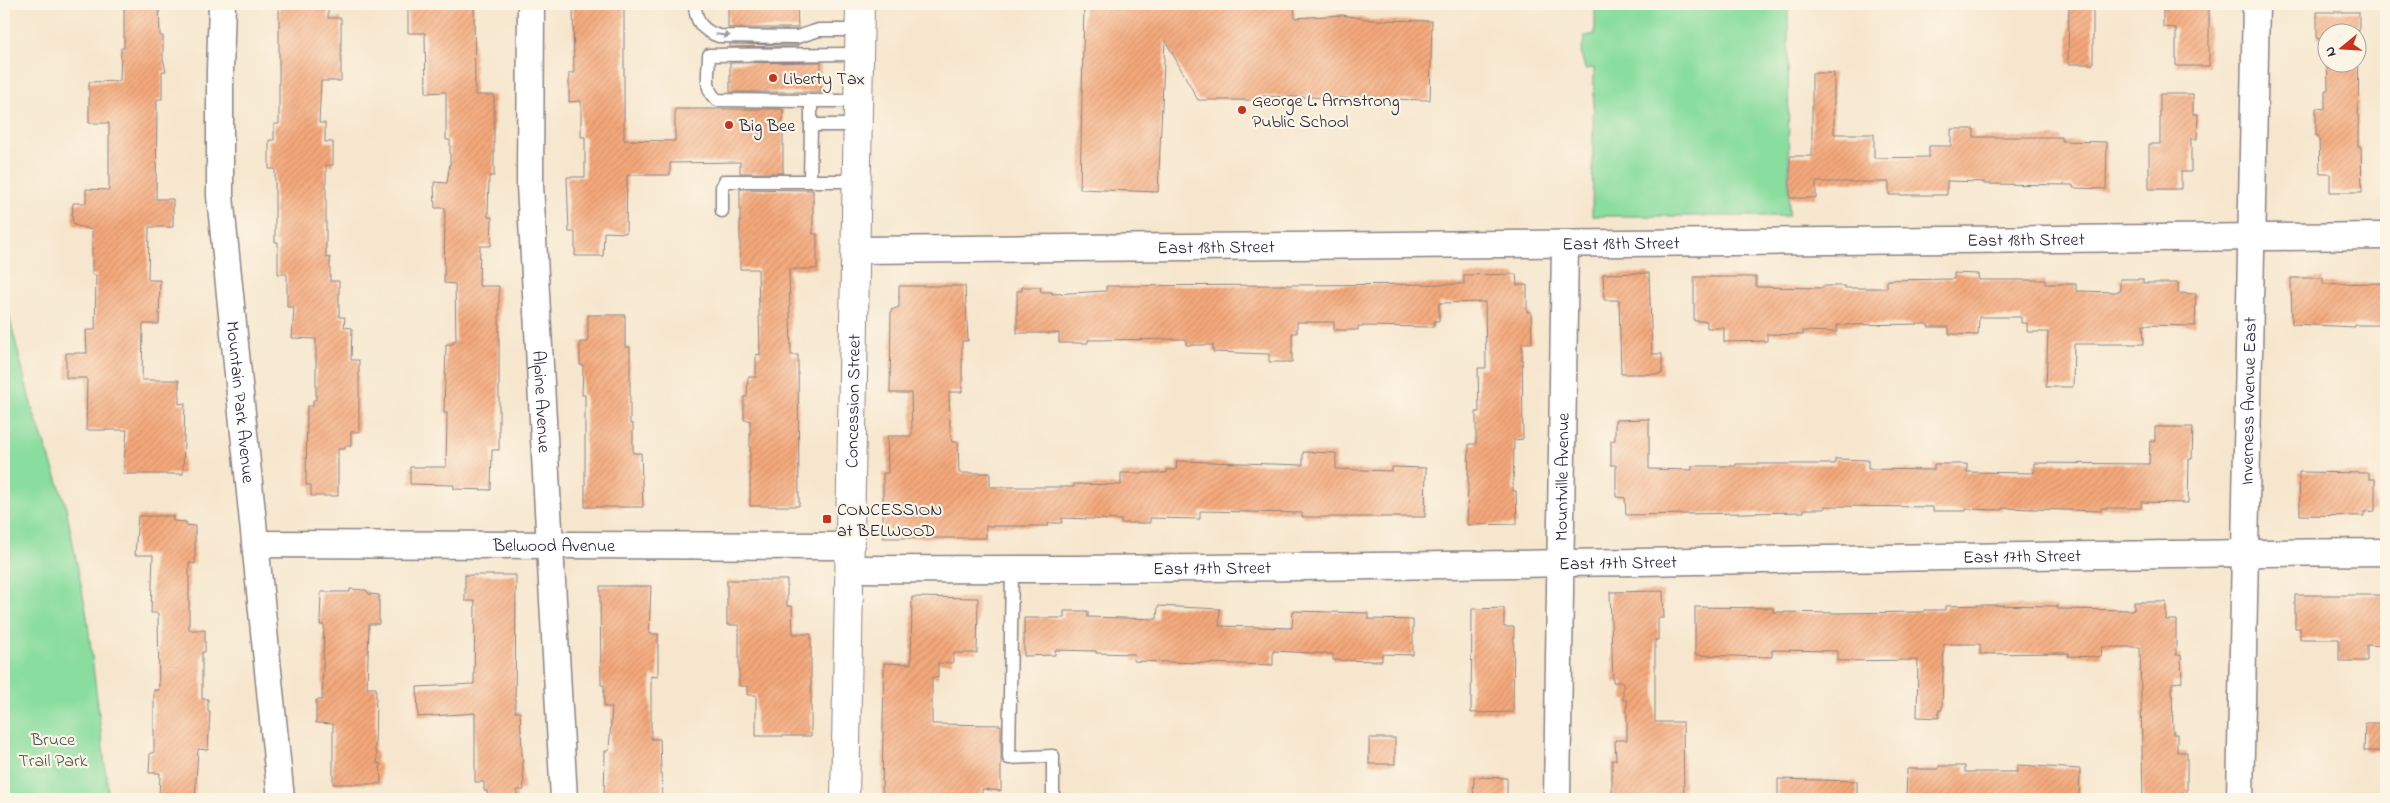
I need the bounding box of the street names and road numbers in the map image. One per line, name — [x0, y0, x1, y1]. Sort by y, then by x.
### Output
street label: East 18th Street — [1967, 228, 2085, 255]
street label: East 18th Street — [1562, 231, 1680, 259]
street label: East 18th Street — [1157, 235, 1275, 262]
street label: Inverness Avenue East — [2235, 317, 2265, 486]
street label: Mountain Park Avenue — [218, 320, 260, 485]
street label: Concession Street — [840, 334, 869, 468]
street label: Alpine Avenue — [524, 350, 556, 455]
street label: Mountville Avenue — [1550, 412, 1578, 541]
street label: Belwood Avenue — [492, 534, 616, 560]
street label: East 17th Street — [1963, 544, 2081, 572]
street label: East 17th Street — [1559, 550, 1677, 578]
street label: East 17th Street — [1153, 556, 1271, 583]

